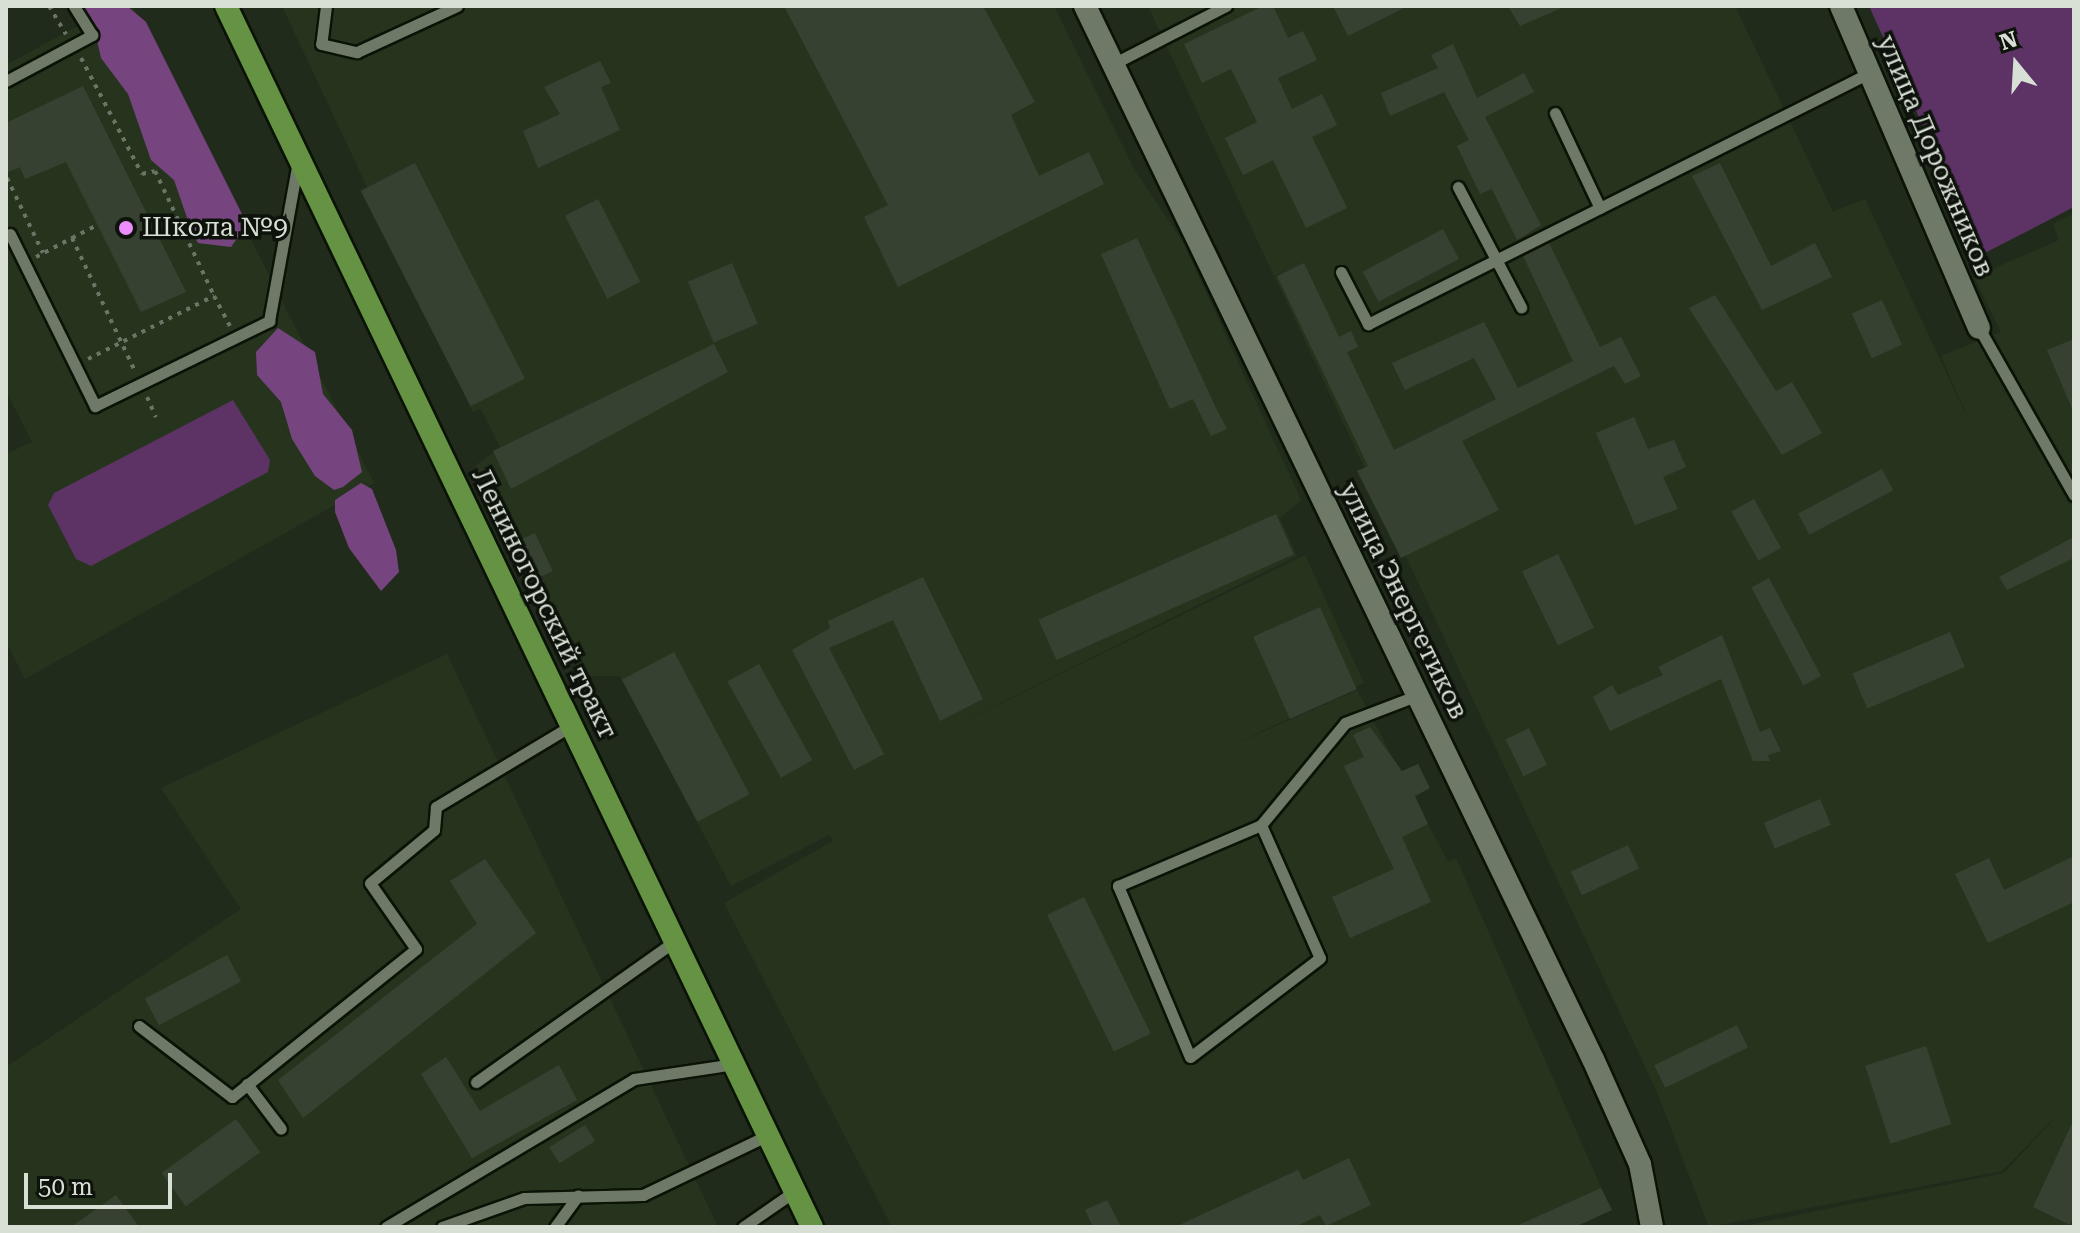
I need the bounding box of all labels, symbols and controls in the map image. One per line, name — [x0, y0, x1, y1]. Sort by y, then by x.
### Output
north arrow — [1976, 24, 2056, 104]
text: N — [1996, 26, 2020, 55]
street label: улица Дорожников — [1870, 31, 2000, 281]
place label: Школа №9 — [142, 212, 288, 244]
marker: Школа №9 — [117, 219, 135, 237]
street label: Лениногорский тракт — [465, 464, 623, 744]
street label: улица Энергетиков — [1332, 478, 1474, 724]
scale bar — [28, 1157, 176, 1207]
text: 50 m — [38, 1173, 93, 1201]

